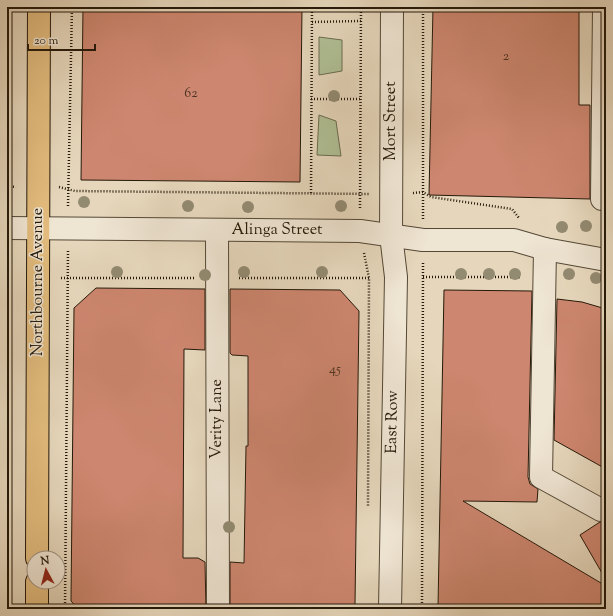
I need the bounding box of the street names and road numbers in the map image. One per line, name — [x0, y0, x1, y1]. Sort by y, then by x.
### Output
street label: Mort Street — [380, 81, 403, 161]
street label: Northbourne Avenue — [27, 208, 50, 356]
street label: Alinga Street — [231, 219, 323, 242]
street label: Verity Lane — [206, 379, 229, 459]
street label: East Row — [381, 390, 405, 454]

